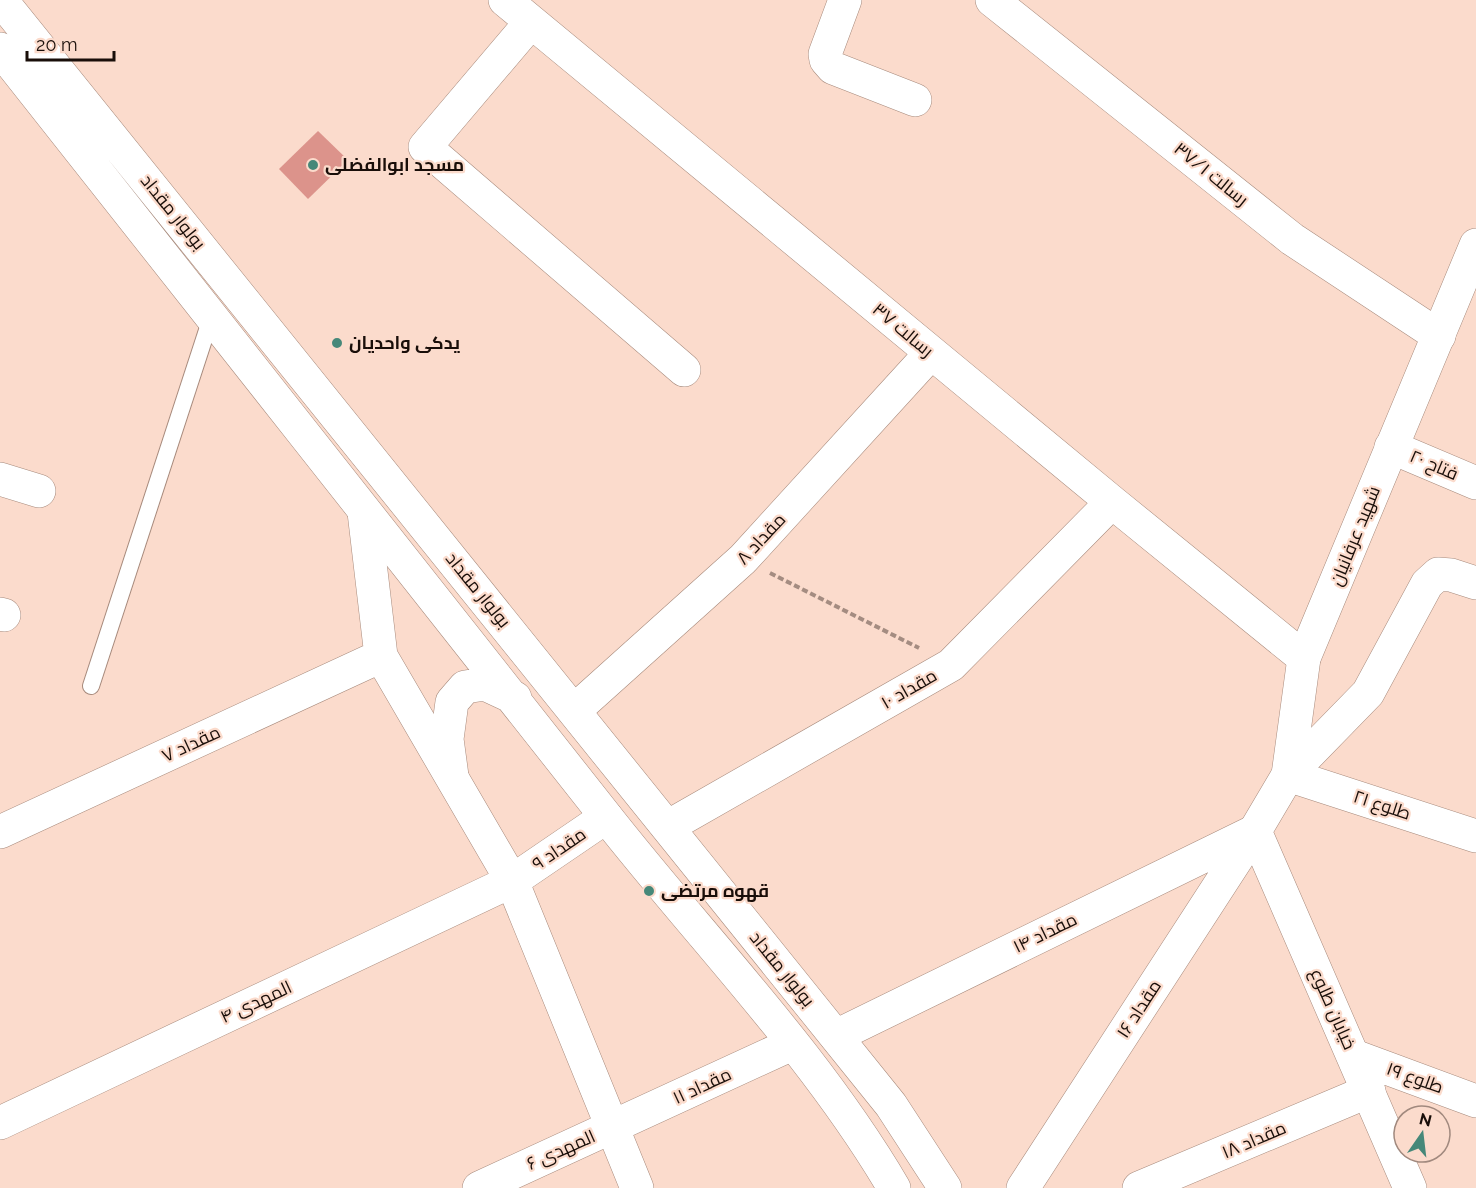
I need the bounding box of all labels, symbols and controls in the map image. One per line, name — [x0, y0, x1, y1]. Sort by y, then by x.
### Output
scale bar — [27, 24, 114, 62]
text: 20 m — [36, 34, 78, 55]
street label: رسالت ۳۷/۱ — [1169, 137, 1253, 211]
place label: مسجد ابوالفضلی — [325, 154, 464, 176]
marker: مسجد ابوالفضلی — [306, 158, 320, 172]
street label: بولوار مقداد — [136, 170, 210, 254]
street label: رسالت ۳۷ — [868, 298, 938, 362]
place label: یدکی واحدیان — [349, 332, 461, 354]
marker: یدکی واحدیان — [330, 336, 344, 350]
street label: فتاح ۲۰ — [1406, 445, 1462, 486]
street label: شهید عرفانیان — [1325, 483, 1385, 589]
street label: مقداد ۸ — [732, 509, 789, 569]
street label: بولوار مقداد — [441, 548, 515, 632]
street label: مقداد ۱۰ — [877, 664, 940, 713]
street label: مقداد ۷ — [158, 721, 223, 766]
street label: طلوع ۲۱ — [1350, 785, 1413, 826]
street label: مقداد ۹ — [528, 823, 590, 874]
place label: قهوه مرتضی — [661, 880, 769, 902]
marker: قهوه مرتضی — [642, 884, 656, 898]
street label: مقداد ۱۴ — [1009, 908, 1080, 957]
street label: بولوار مقداد — [745, 927, 819, 1011]
street label: خیابان طلوع — [1304, 965, 1361, 1053]
street label: المهدی ۴ — [217, 976, 295, 1028]
street label: مقداد ۱۶ — [1112, 976, 1165, 1042]
street label: طلوع ۱۹ — [1383, 1058, 1446, 1099]
street label: مقداد ۱۱ — [669, 1063, 734, 1108]
north arrow — [1392, 1104, 1452, 1164]
text: N — [1417, 1109, 1434, 1131]
street label: مقداد ۱۸ — [1219, 1117, 1289, 1162]
street label: المهدی ۶ — [523, 1125, 599, 1175]

